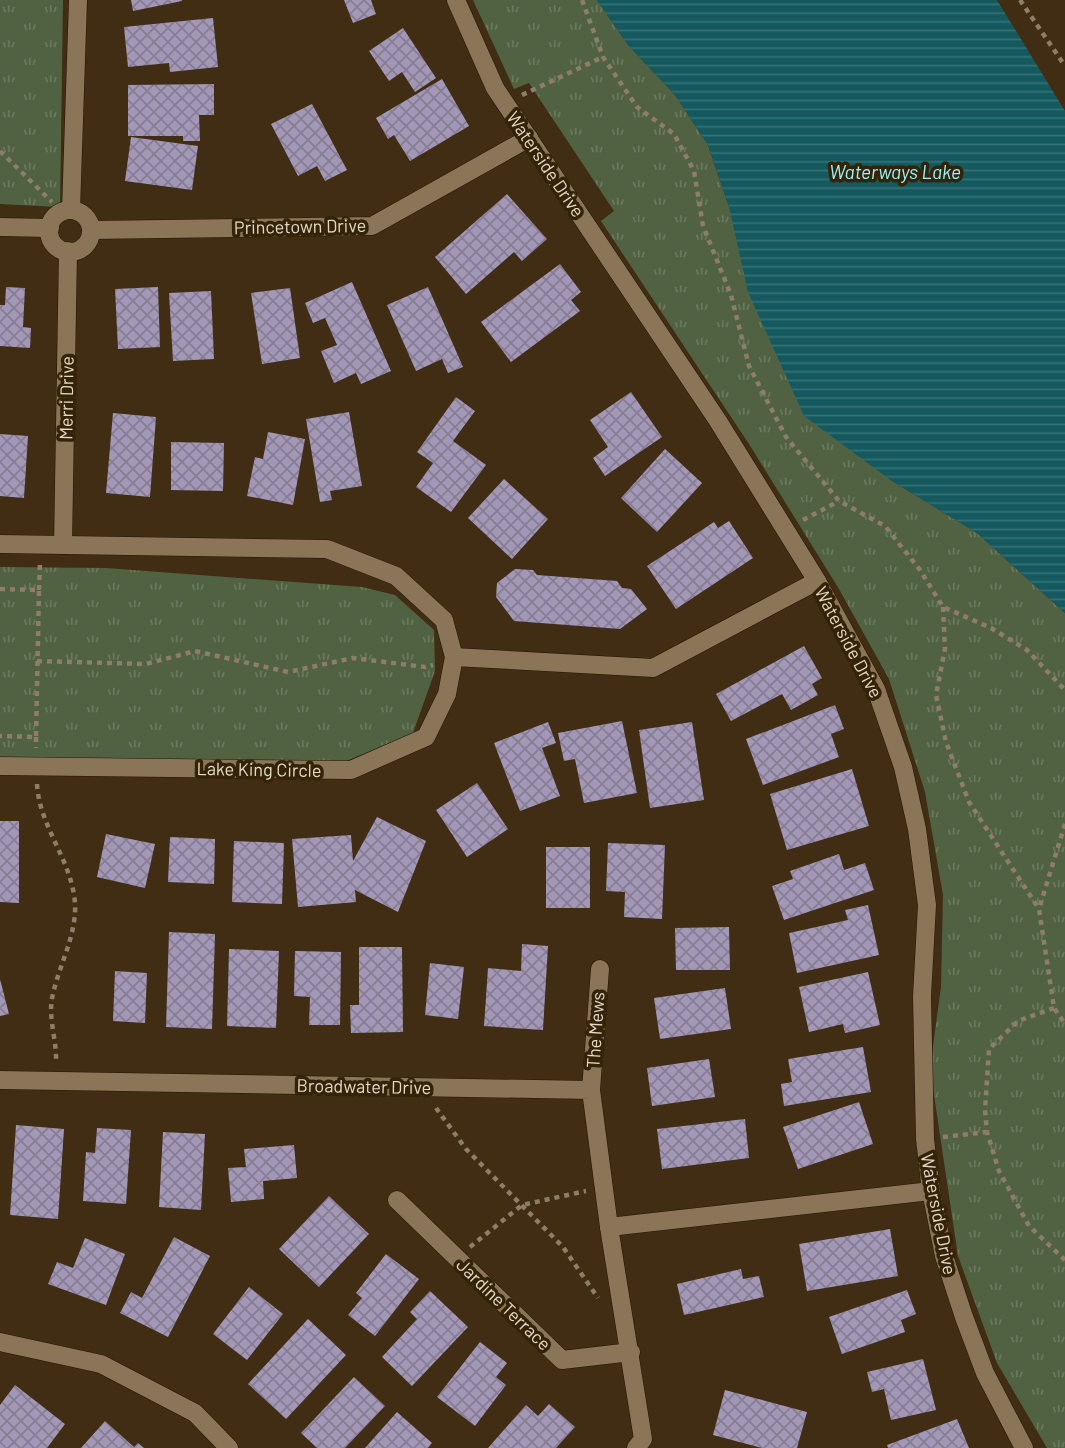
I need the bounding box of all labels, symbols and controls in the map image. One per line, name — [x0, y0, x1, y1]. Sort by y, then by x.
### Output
street label: Waterside Drive — [503, 107, 589, 221]
water label: Waterways Lake — [829, 160, 961, 183]
street label: Princetown Drive — [234, 214, 366, 238]
street label: Merri Drive — [54, 356, 78, 440]
street label: Waterside Drive — [810, 583, 888, 701]
street label: Lake King Circle — [196, 757, 322, 781]
street label: The Mews — [581, 991, 609, 1069]
street label: Broadwater Drive — [297, 1074, 431, 1098]
street label: Waterside Drive — [916, 1152, 962, 1276]
street label: Jardine Terrace — [452, 1253, 556, 1355]

